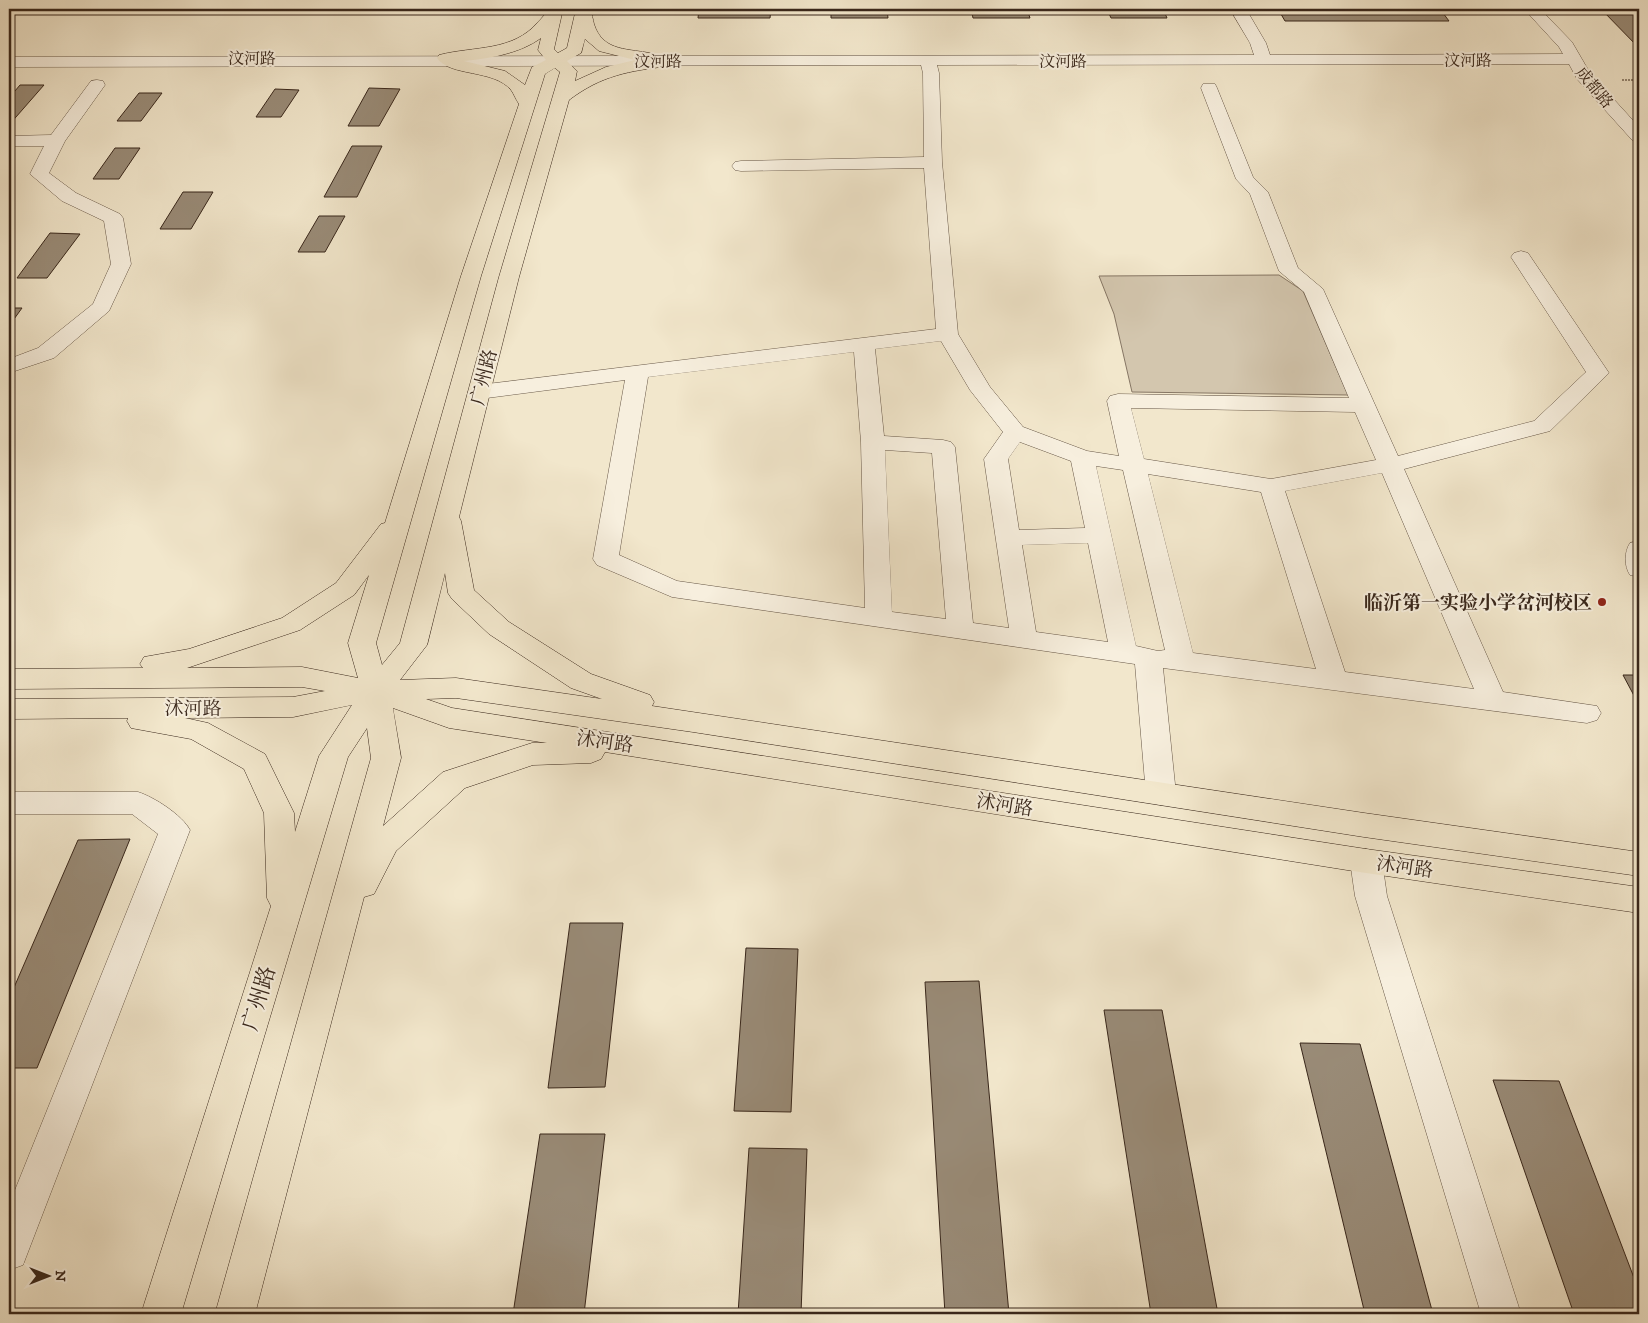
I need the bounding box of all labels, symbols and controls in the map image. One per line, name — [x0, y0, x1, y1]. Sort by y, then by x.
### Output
street label: 汶河路 — [228, 49, 276, 69]
street label: 汶河路 — [1444, 51, 1492, 71]
street label: 汶河路 — [634, 52, 682, 72]
street label: 汶河路 — [1039, 52, 1087, 72]
street label: 成都路 — [1571, 63, 1617, 112]
street label: 广州路 — [466, 347, 503, 408]
place label: 临沂第一实验小学岔河校区 — [1364, 592, 1592, 615]
marker: 临沂第一实验小学岔河校区 — [1596, 596, 1608, 608]
street label: 沭河路 — [164, 698, 222, 721]
street label: 沭河路 — [575, 727, 635, 758]
street label: 沭河路 — [975, 790, 1035, 821]
street label: 沭河路 — [1375, 852, 1435, 883]
street label: 广州路 — [237, 963, 282, 1034]
north arrow — [22, 1250, 72, 1300]
text: N — [51, 1270, 69, 1282]

